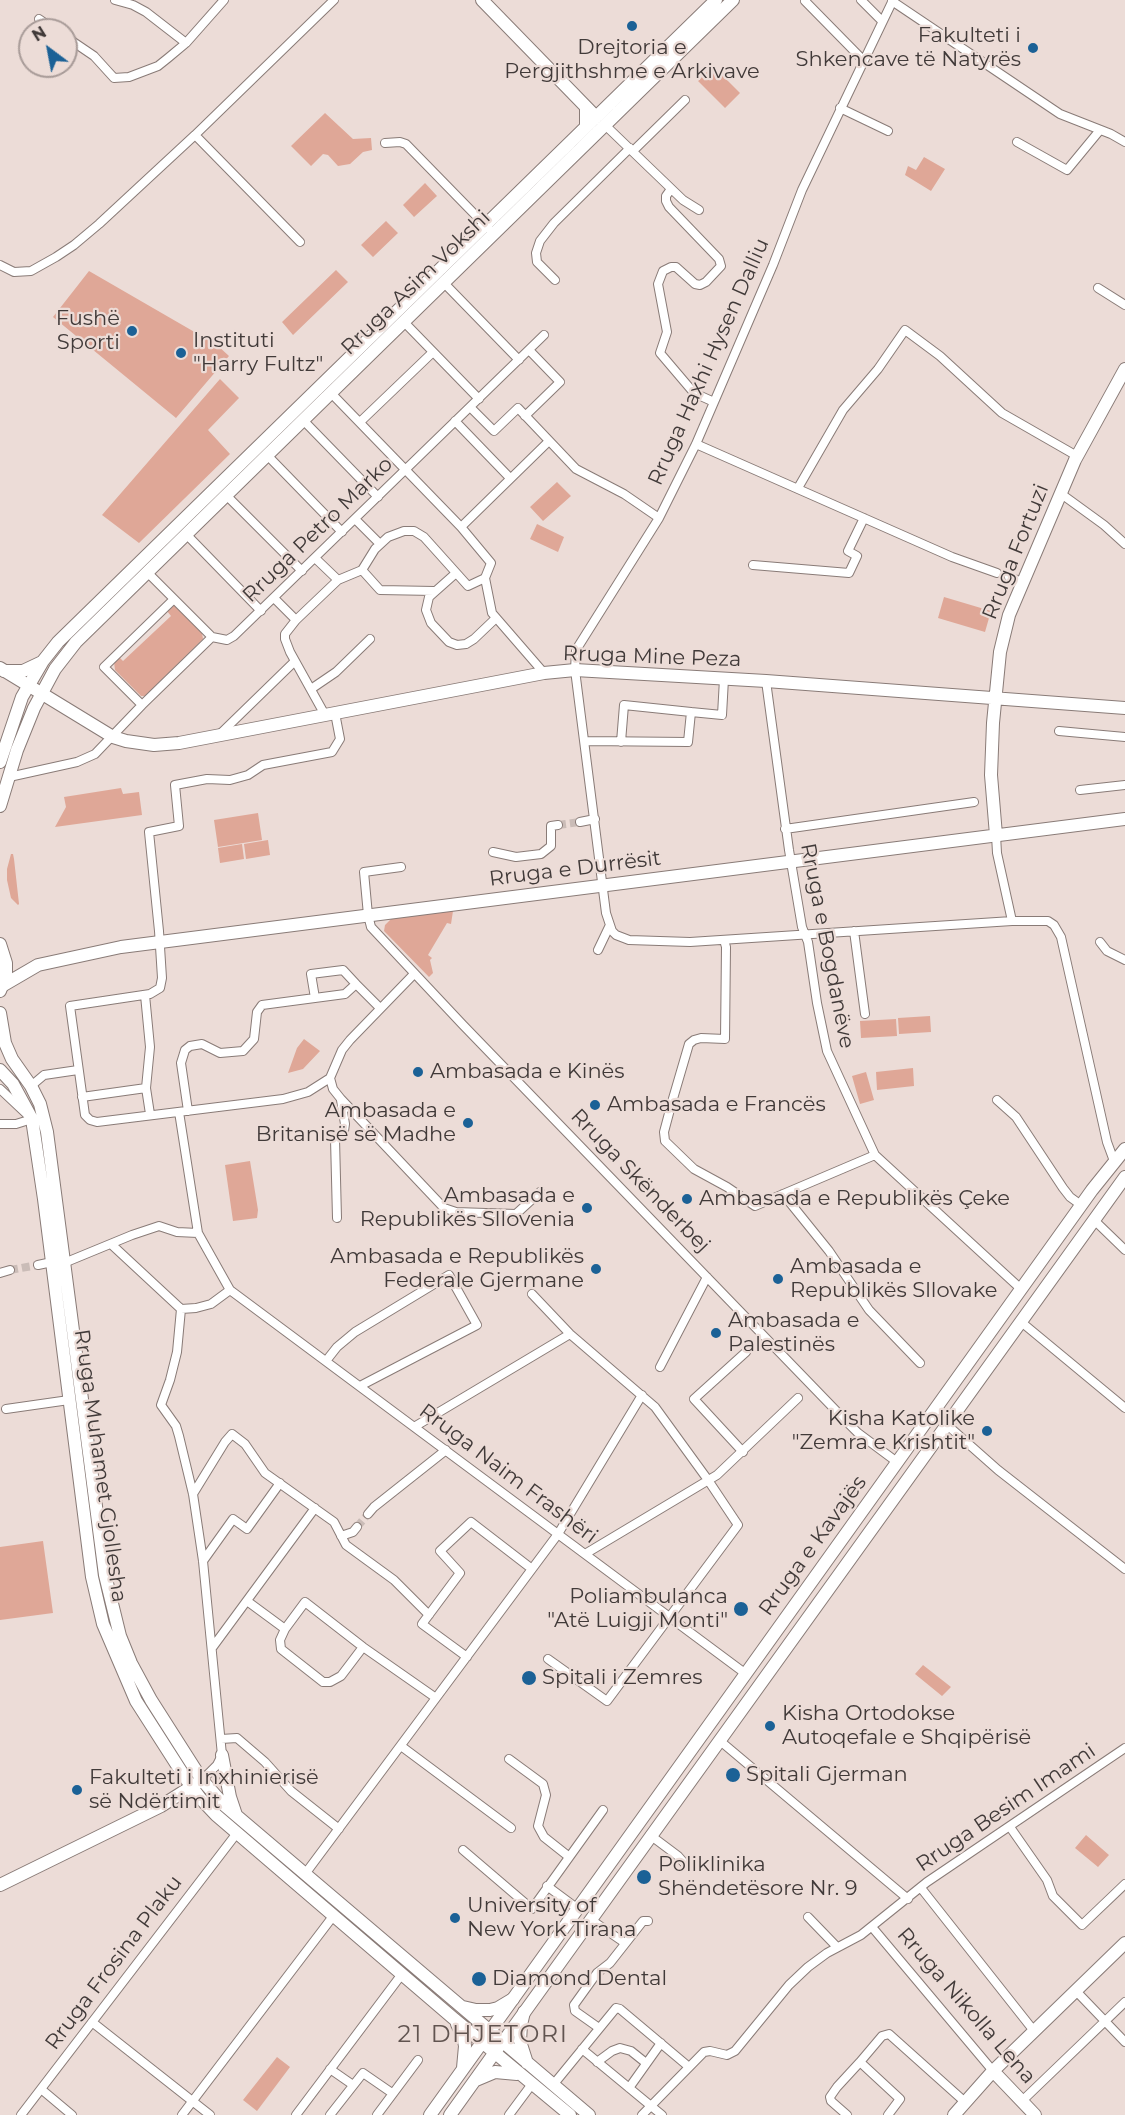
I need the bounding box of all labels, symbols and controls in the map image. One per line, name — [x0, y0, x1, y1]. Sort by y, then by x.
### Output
north arrow — [18, 18, 78, 78]
marker: Drejtoria e Pergjithshme e Arkivave — [625, 19, 639, 33]
text: N — [29, 23, 50, 45]
place label: Fakulteti i Shkencave të Natyrës — [796, 23, 1021, 73]
place label: Drejtoria e Pergjithshme e Arkivave — [504, 35, 760, 85]
marker: Fakulteti i Shkencave të Natyrës — [1026, 41, 1040, 55]
street label: Rruga Asim Vokshi — [336, 205, 496, 361]
street label: Rruga Haxhi Hysen Dalliu — [643, 235, 775, 489]
place label: Fushë Sporti — [56, 306, 120, 356]
marker: Fushë Sporti — [125, 324, 139, 338]
place label: Instituti "Harry Fultz" — [193, 328, 323, 378]
marker: Instituti "Harry Fultz" — [174, 346, 188, 360]
street label: Rruga Petro Marko — [238, 452, 398, 608]
street label: Rruga Fortuzi — [977, 481, 1055, 623]
street label: Rruga Mine Peza — [562, 641, 742, 673]
street label: Rruga e Bogdanëve — [795, 841, 859, 1051]
street label: Rruga e Durrësit — [488, 846, 662, 892]
place label: Ambasada e Kinës — [430, 1059, 625, 1085]
marker: Ambasada e Kinës — [411, 1065, 425, 1079]
place label: Ambasada e Francës — [607, 1092, 826, 1118]
place label: Ambasada e Britanisë së Madhe — [256, 1098, 456, 1148]
marker: Ambasada e Francës — [588, 1098, 602, 1112]
street label: Rruga Skënderbej — [565, 1104, 715, 1258]
marker: Ambasada e Britanisë së Madhe — [461, 1116, 475, 1130]
place label: Ambasada e Republikës Sllovenia — [360, 1183, 575, 1233]
place label: Ambasada e Republikës Çeke — [699, 1186, 1010, 1212]
marker: Ambasada e Republikës Çeke — [680, 1192, 694, 1206]
marker: Ambasada e Republikës Sllovenia — [580, 1201, 594, 1215]
place label: Ambasada e Republikës Federale Gjermane — [330, 1244, 584, 1294]
place label: Ambasada e Republikës Sllovake — [790, 1254, 998, 1304]
marker: Ambasada e Republikës Federale Gjermane — [589, 1262, 603, 1276]
marker: Ambasada e Republikës Sllovake — [771, 1272, 785, 1286]
place label: Ambasada e Palestinës — [728, 1308, 859, 1358]
marker: Ambasada e Palestinës — [709, 1326, 723, 1340]
street label: Rruga Muhamet Gjollesha — [68, 1328, 132, 1604]
street label: Rruga Naim Frashëri — [414, 1399, 602, 1549]
place label: Kisha Katolike "Zemra e Krishtit" — [792, 1406, 975, 1456]
marker: Kisha Katolike "Zemra e Krishtit" — [980, 1424, 994, 1438]
street label: Rruga e Kavajës — [754, 1471, 872, 1621]
place label: Poliambulanca "Atë Luigji Monti" — [547, 1584, 728, 1634]
marker: Poliambulanca "Atë Luigji Monti" — [732, 1600, 750, 1618]
place label: Spitali i Zemres — [542, 1665, 702, 1691]
marker: Spitali i Zemres — [520, 1669, 538, 1687]
place label: Kisha Ortodokse Autoqefale e Shqipërisë — [782, 1701, 1031, 1751]
marker: Kisha Ortodokse Autoqefale e Shqipërisë — [763, 1719, 777, 1733]
street label: Rruga Besim Imami — [911, 1739, 1101, 1877]
place label: Spitali Gjerman — [746, 1762, 908, 1788]
place label: Fakulteti i Inxhinierisë së Ndërtimit — [89, 1765, 319, 1815]
marker: Spitali Gjerman — [724, 1766, 742, 1784]
marker: Fakulteti i Inxhinierisë së Ndërtimit — [70, 1783, 84, 1797]
place label: Poliklinika Shëndetësore Nr. 9 — [658, 1852, 858, 1902]
marker: Poliklinika Shëndetësore Nr. 9 — [635, 1868, 653, 1886]
street label: Rruga Frosina Plaku — [40, 1871, 188, 2055]
place label: University of New York Tirana — [467, 1893, 636, 1943]
marker: University of New York Tirana — [448, 1911, 462, 1925]
street label: Rruga Nikolla Lena — [891, 1923, 1041, 2089]
place label: Diamond Dental — [492, 1966, 667, 1992]
marker: Diamond Dental — [470, 1970, 488, 1988]
district label: 21 DHJETORI — [398, 2021, 568, 2049]

